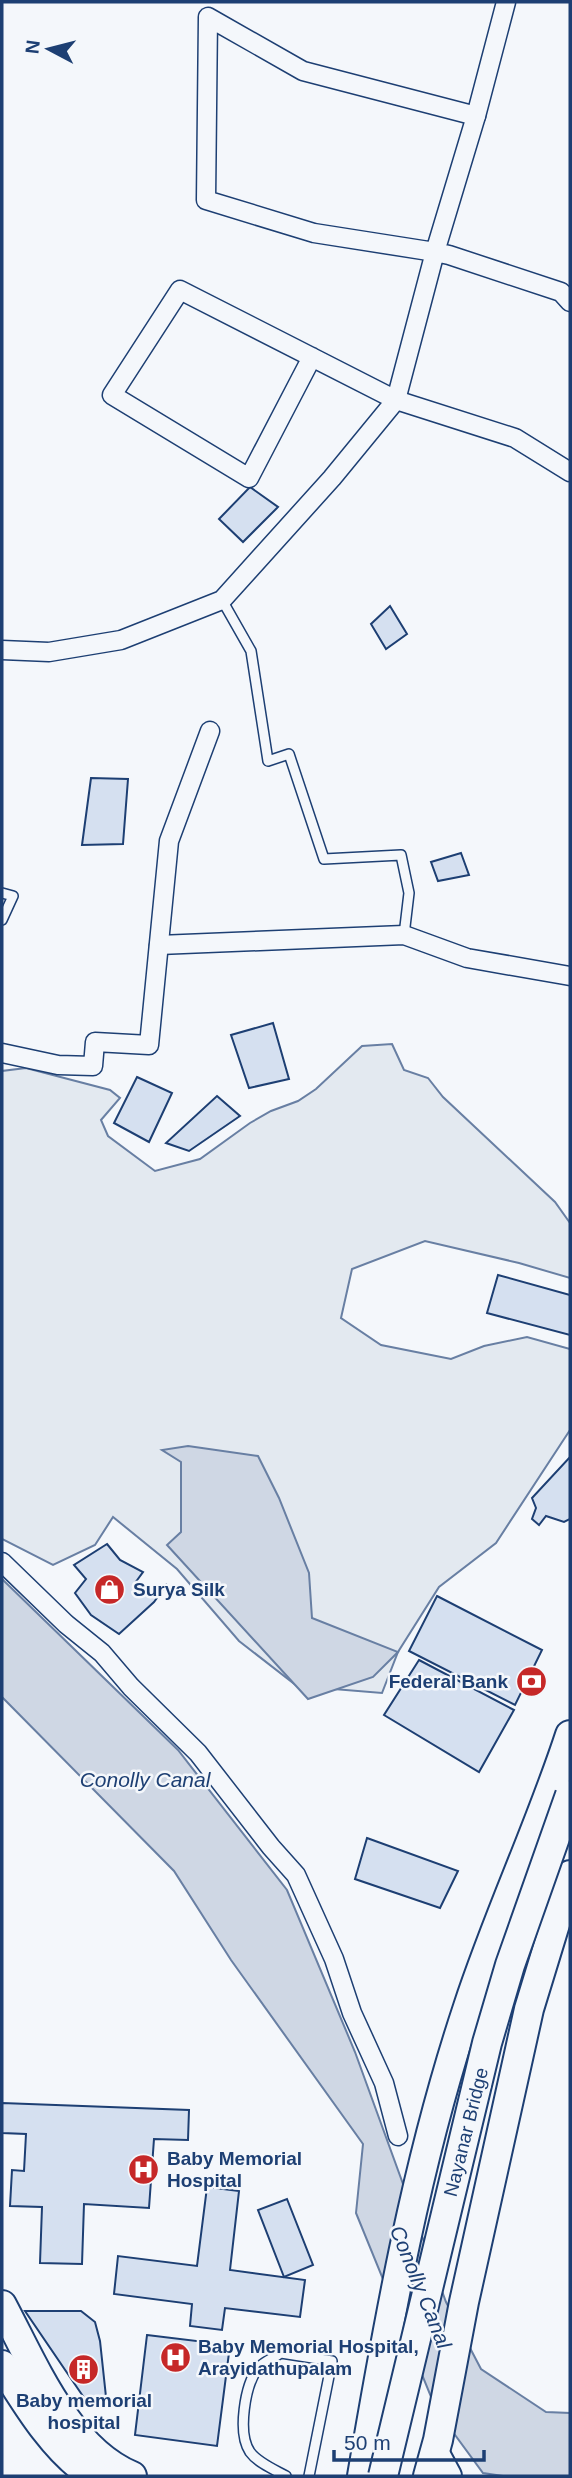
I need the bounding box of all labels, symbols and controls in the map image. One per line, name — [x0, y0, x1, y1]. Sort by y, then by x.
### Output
north arrow — [14, 14, 84, 84]
text: N — [21, 39, 44, 55]
shop icon: Surya Silk — [93, 1572, 127, 1606]
place label: Surya Silk — [133, 1579, 225, 1600]
bank icon: Federal Bank — [514, 1664, 548, 1698]
place label: Federal Bank — [389, 1671, 508, 1692]
water label: Conolly Canal — [80, 1768, 212, 1791]
street label: Nayanar Bridge — [440, 2065, 492, 2199]
place label: Baby Memorial Hospital — [167, 2148, 302, 2191]
hospital icon: Baby Memorial Hospital — [127, 2152, 161, 2186]
water label: Conolly Canal — [386, 2222, 457, 2353]
place label: Baby Memorial Hospital, Arayidathupalam — [198, 2336, 419, 2379]
hospital icon: Baby Memorial Hospital, Arayidathupalam — [158, 2340, 192, 2374]
building icon: Baby memorial hospital — [67, 2352, 101, 2386]
place label: Baby memorial hospital — [16, 2390, 152, 2433]
scale bar — [334, 2418, 484, 2462]
text: 50 m — [344, 2431, 391, 2454]

